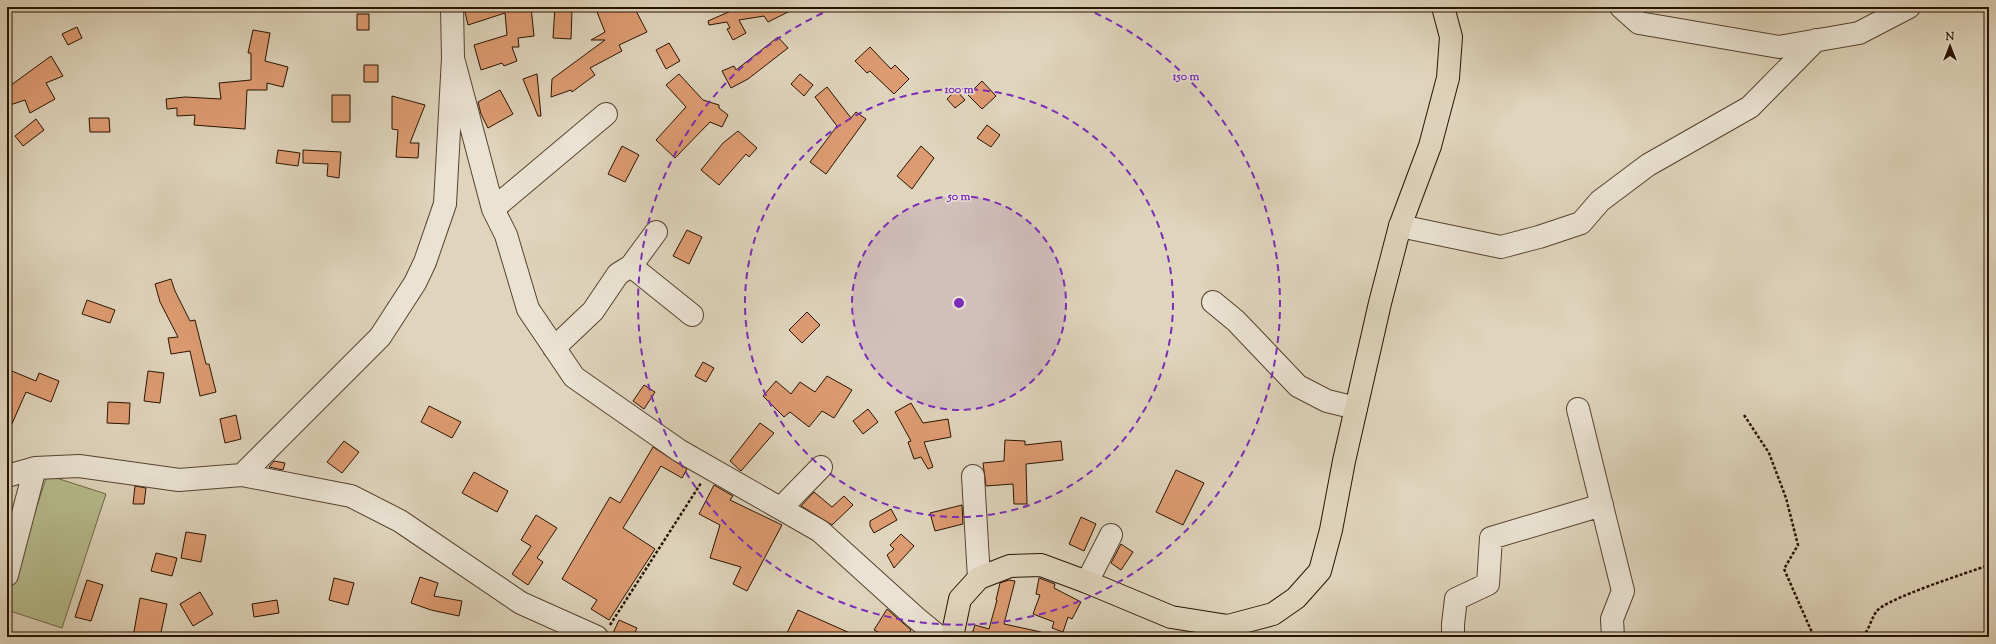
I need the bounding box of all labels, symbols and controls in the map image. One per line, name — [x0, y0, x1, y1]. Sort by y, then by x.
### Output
north arrow — [1930, 26, 1970, 66]
text: N — [1945, 29, 1955, 45]
text: 150 m — [1171, 68, 1200, 86]
text: 100 m — [943, 81, 974, 99]
text: 50 m — [947, 188, 971, 206]
centre of rings — [952, 296, 966, 310]

